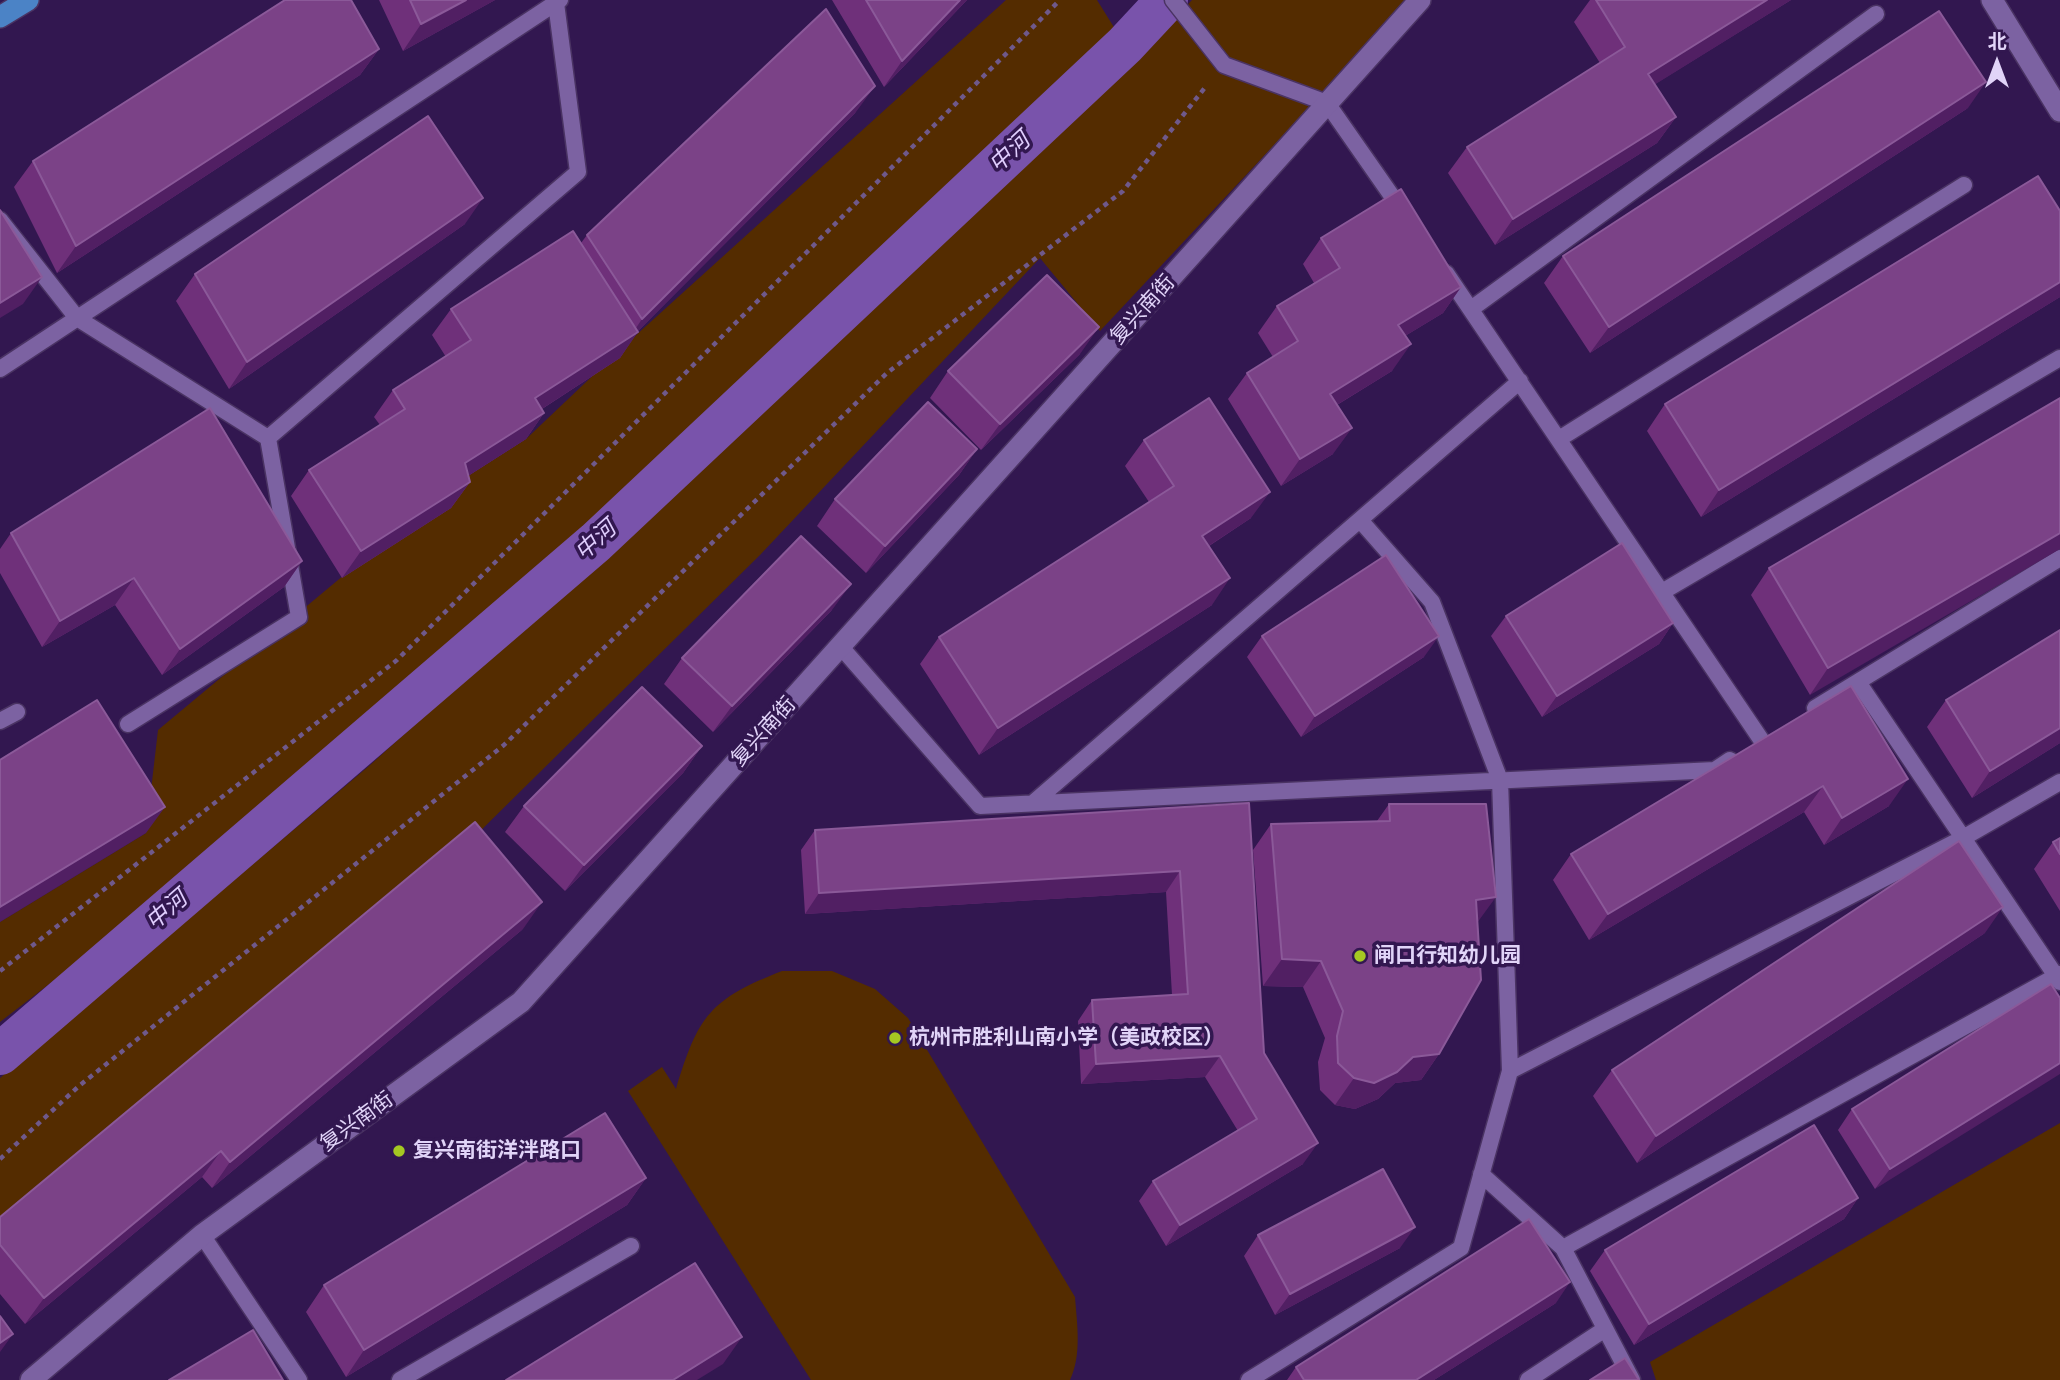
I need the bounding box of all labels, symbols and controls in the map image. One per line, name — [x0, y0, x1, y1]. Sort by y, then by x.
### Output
north arrow — [1962, 28, 2032, 98]
text: 北 — [1987, 30, 2007, 53]
water label: 中河 — [984, 127, 1036, 179]
street label: 复兴南街 — [1106, 270, 1180, 350]
water label: 中河 — [570, 515, 622, 567]
street label: 复兴南街 — [727, 692, 801, 772]
water label: 中河 — [141, 885, 193, 937]
place label: 闸口行知幼儿园 — [1374, 943, 1521, 969]
marker: 闸口行知幼儿园 — [1352, 948, 1368, 964]
place label: 杭州市胜利山南小学（美政校区） — [909, 1025, 1224, 1051]
marker: 杭州市胜利山南小学（美政校区） — [887, 1030, 903, 1046]
street label: 复兴南街 — [316, 1087, 398, 1157]
place label: 复兴南街洋泮路口 — [413, 1138, 581, 1164]
marker: 复兴南街洋泮路口 — [391, 1143, 407, 1159]

